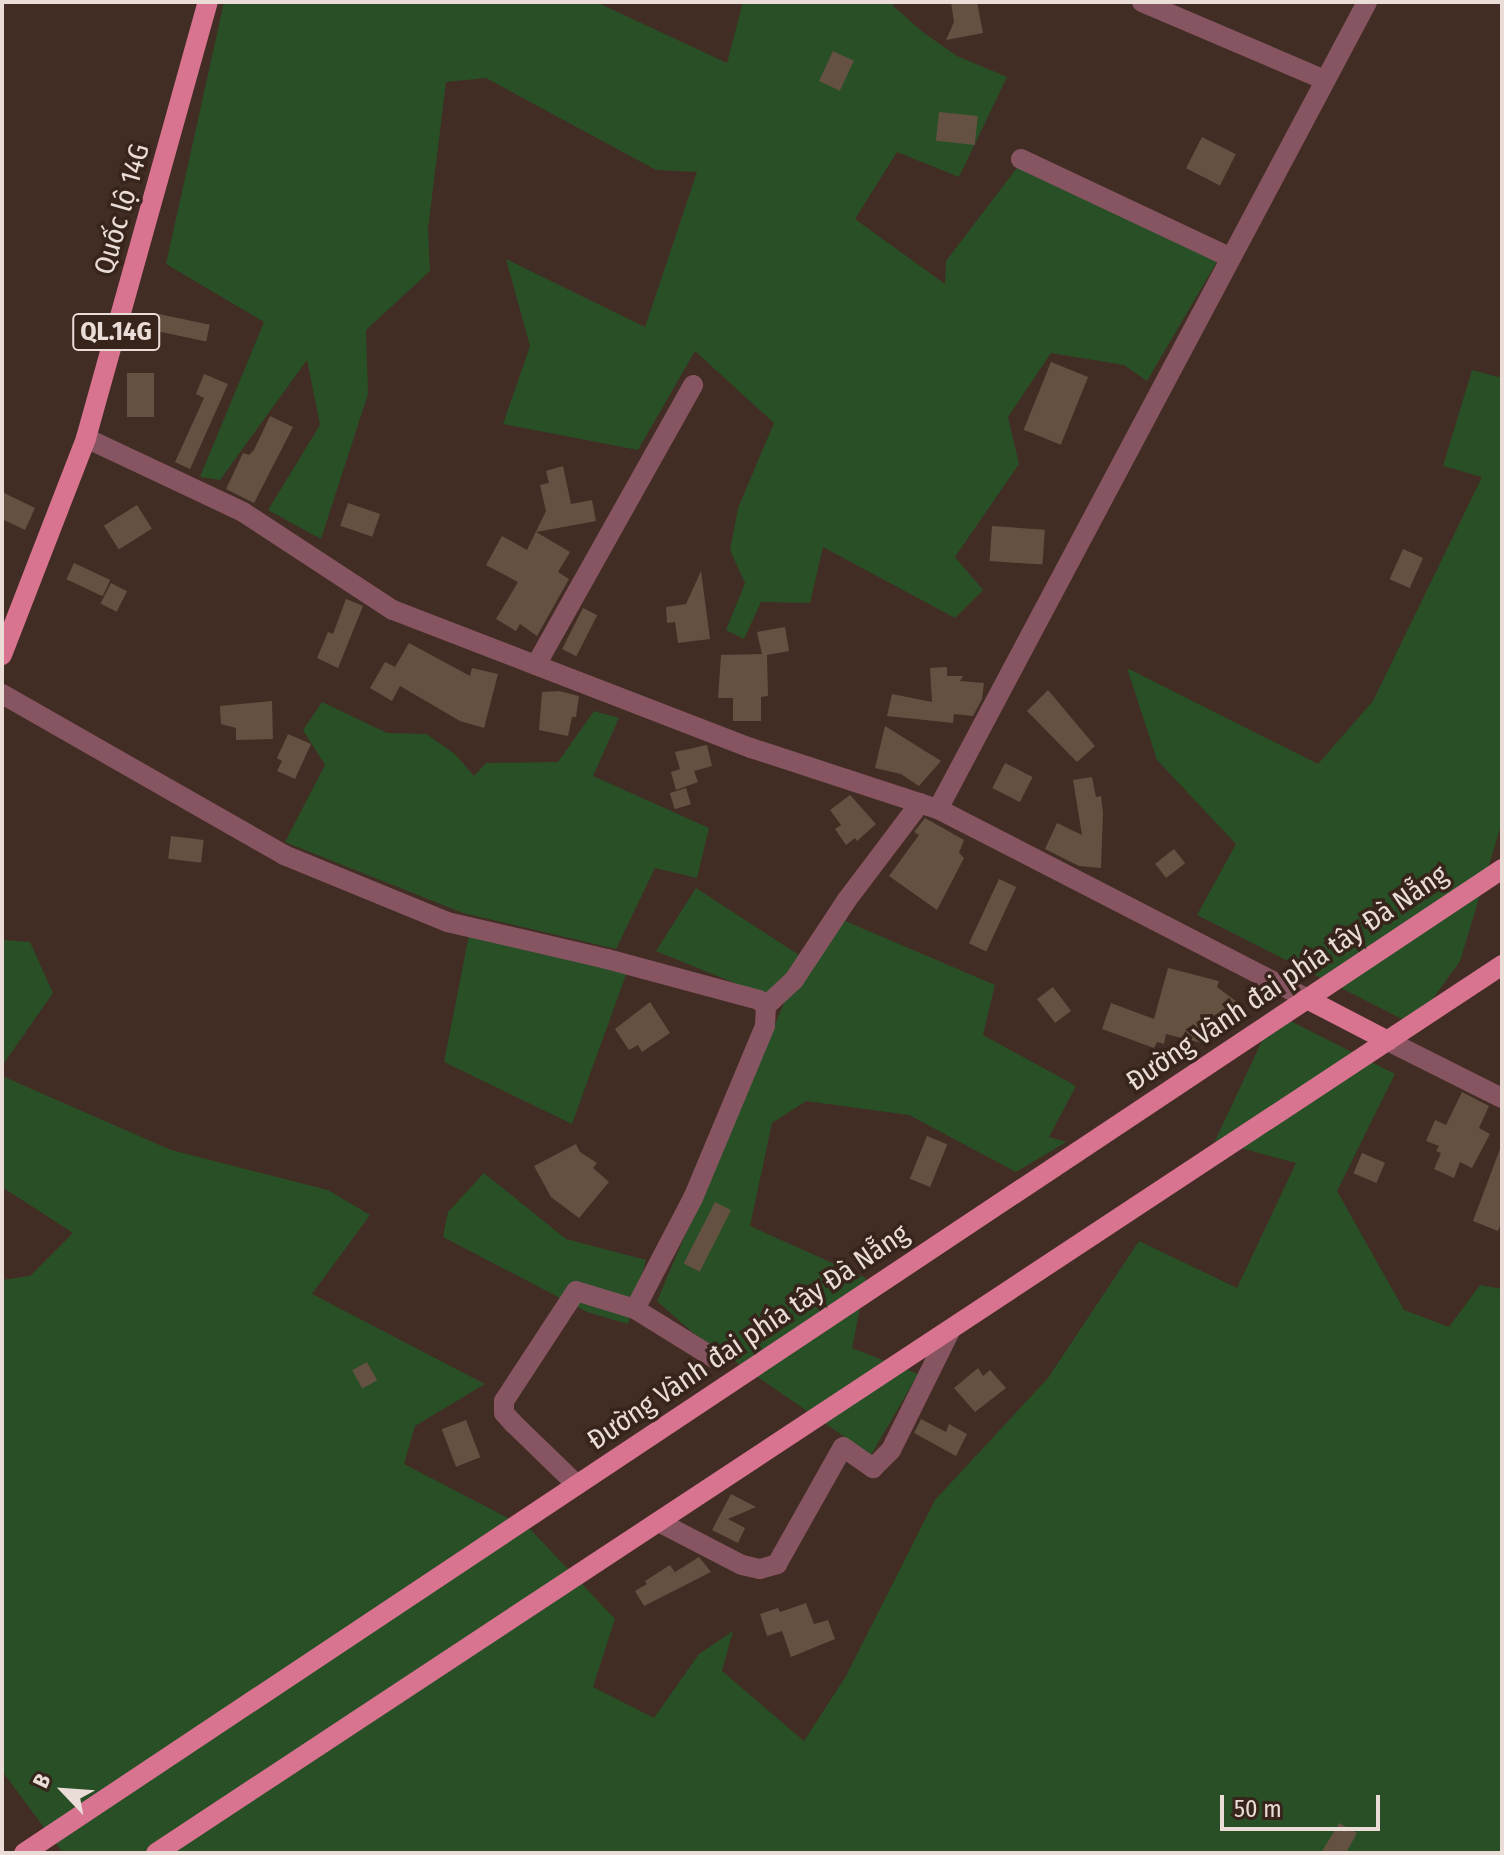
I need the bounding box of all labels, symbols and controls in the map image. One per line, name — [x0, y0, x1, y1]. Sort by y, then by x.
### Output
street label: Quốc lộ 14G — [87, 140, 157, 278]
road number: QL.14G — [72, 310, 160, 354]
street label: Đường Vành đai phía tây Đà Nẵng — [1120, 858, 1454, 1098]
street label: Đường Vành đai phía tây Đà Nẵng — [581, 1217, 915, 1457]
north arrow — [24, 1751, 104, 1831]
text: B — [27, 1769, 57, 1792]
scale bar — [1224, 1779, 1384, 1829]
text: 50 m — [1234, 1795, 1282, 1823]

